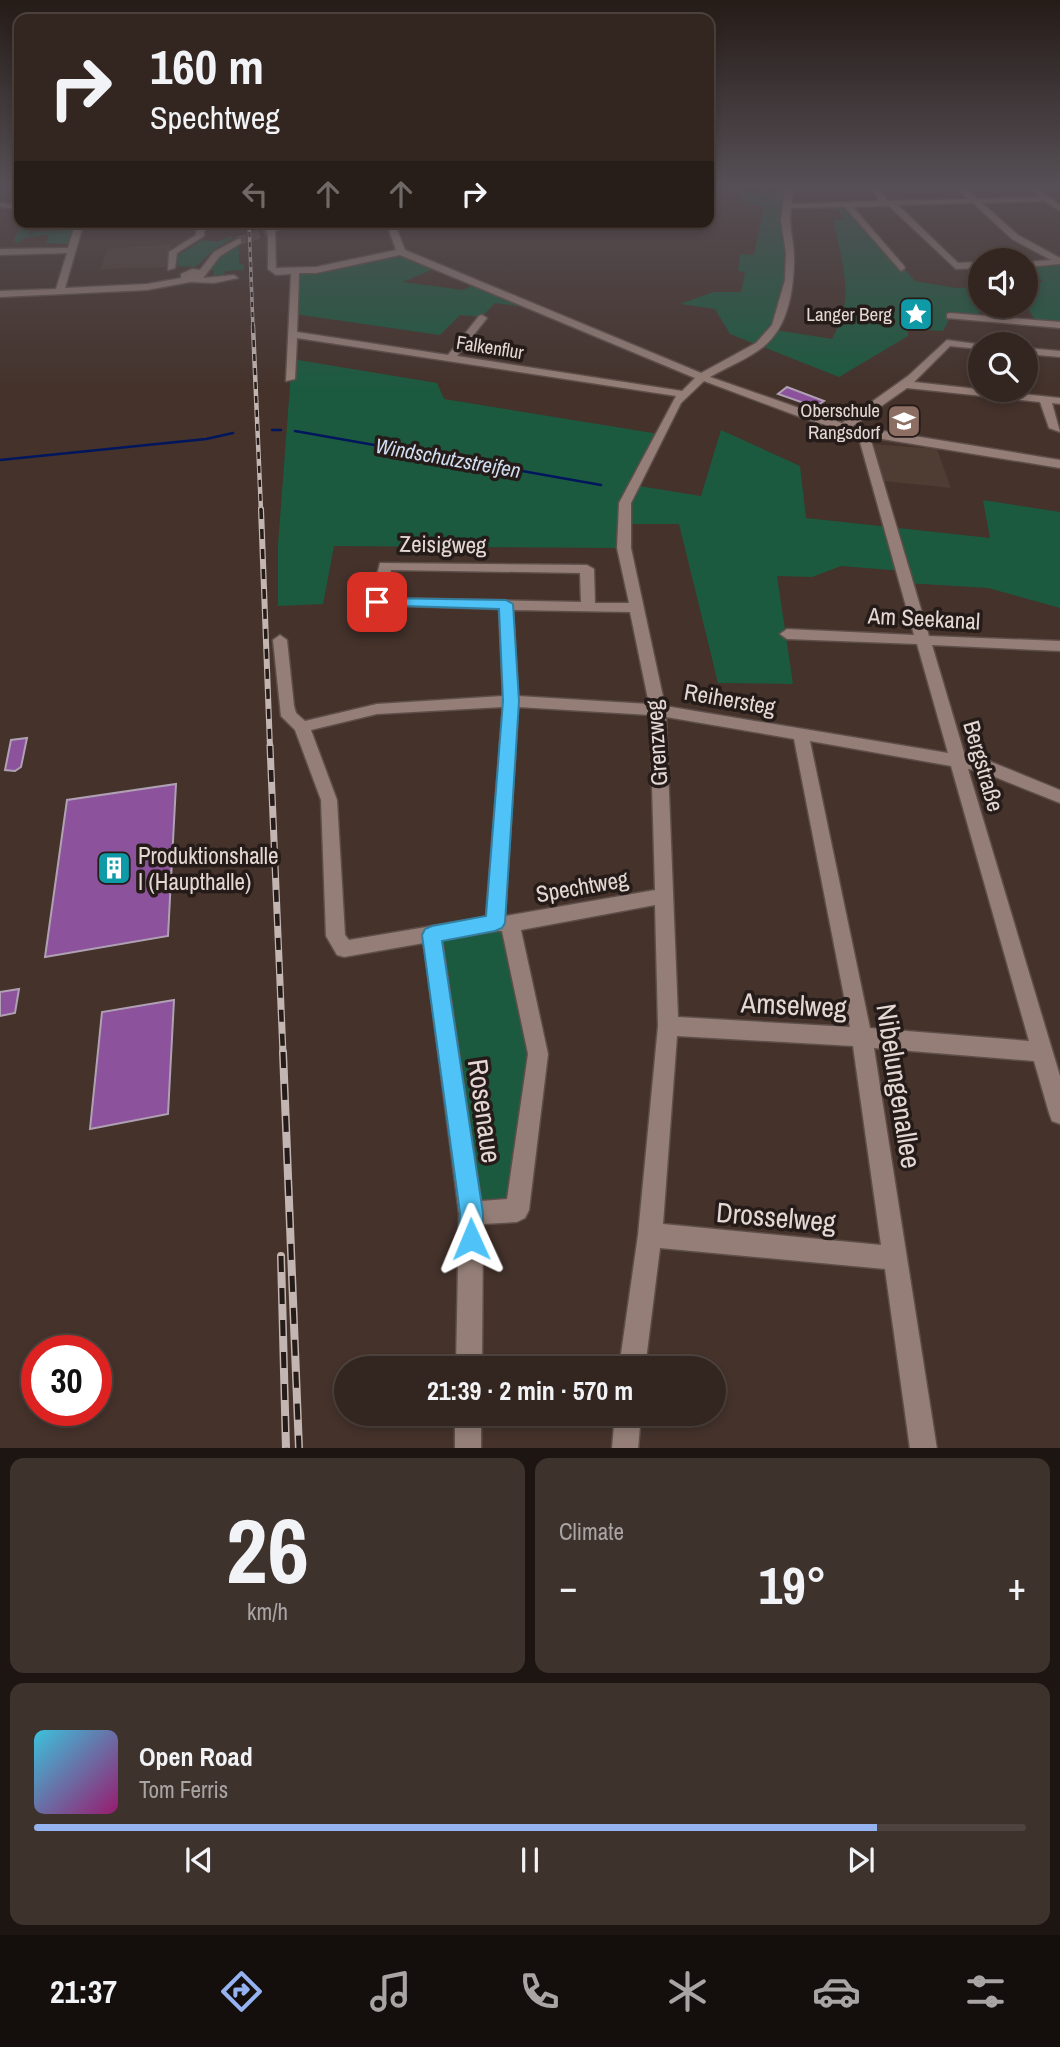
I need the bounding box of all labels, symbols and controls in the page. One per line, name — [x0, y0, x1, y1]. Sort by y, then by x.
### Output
text: 160 m — [150, 33, 264, 99]
icon: right — [35, 42, 126, 133]
text: Spechtweg — [150, 96, 280, 139]
icon: left — [236, 175, 274, 213]
icon: ahead — [309, 175, 347, 213]
icon: ahead — [382, 175, 420, 213]
icon: right — [455, 175, 493, 213]
map controls — [968, 248, 1038, 402]
button: sound — [968, 248, 1038, 318]
place icon: Langer Berg — [897, 295, 935, 333]
place label: Langer Berg — [806, 301, 892, 327]
street label: Falkenflur — [455, 329, 526, 365]
button: search — [968, 332, 1038, 402]
place label: Oberschule Rangsdorf — [800, 397, 881, 445]
school or university icon: Oberschule Rangsdorf — [885, 402, 923, 440]
water label: Windschutzstreifen — [373, 431, 523, 485]
street label: Zeisigweg — [399, 528, 487, 560]
pin — [347, 572, 407, 632]
icon: arrive — [358, 583, 396, 621]
street label: Am Seekanal — [866, 600, 981, 636]
street label: Reihersteg — [682, 676, 779, 722]
street label: Grenzweg — [638, 699, 674, 787]
street label: Bergstraße — [956, 717, 1012, 815]
place label: Produktionshalle I (Haupthalle) — [138, 840, 278, 897]
building icon: Produktionshalle I (Haupthalle) — [95, 849, 133, 887]
street label: Spechtweg — [533, 863, 631, 909]
street label: Amselweg — [739, 983, 848, 1027]
street label: Nibelungenallee — [867, 1001, 931, 1171]
street label: Rosenaue — [459, 1057, 511, 1165]
street label: Drosselweg — [715, 1193, 838, 1241]
position arrow — [434, 1202, 508, 1276]
speed limit sign: 30 — [21, 1335, 112, 1426]
text: 21:39 · 2 min · 570 m — [427, 1373, 633, 1408]
text: 26 — [226, 1489, 309, 1611]
text: Climate — [559, 1516, 624, 1547]
text: 19° — [758, 1550, 827, 1620]
text: − — [559, 1561, 577, 1612]
text: + — [1008, 1561, 1026, 1612]
text: km/h — [247, 1596, 288, 1627]
text: Open Road — [139, 1739, 253, 1774]
text: Tom Ferris — [139, 1774, 228, 1805]
icon: previous — [180, 1841, 218, 1879]
icon: pause — [511, 1841, 549, 1879]
icon: next — [842, 1841, 880, 1879]
icon: directions — [217, 1967, 266, 2016]
icon: music — [366, 1967, 415, 2016]
icon: phone — [515, 1967, 564, 2016]
icon: climate — [663, 1967, 712, 2016]
icon: car — [812, 1967, 861, 2016]
icon: filters — [961, 1967, 1010, 2016]
text: 21:37 — [50, 1970, 117, 2013]

